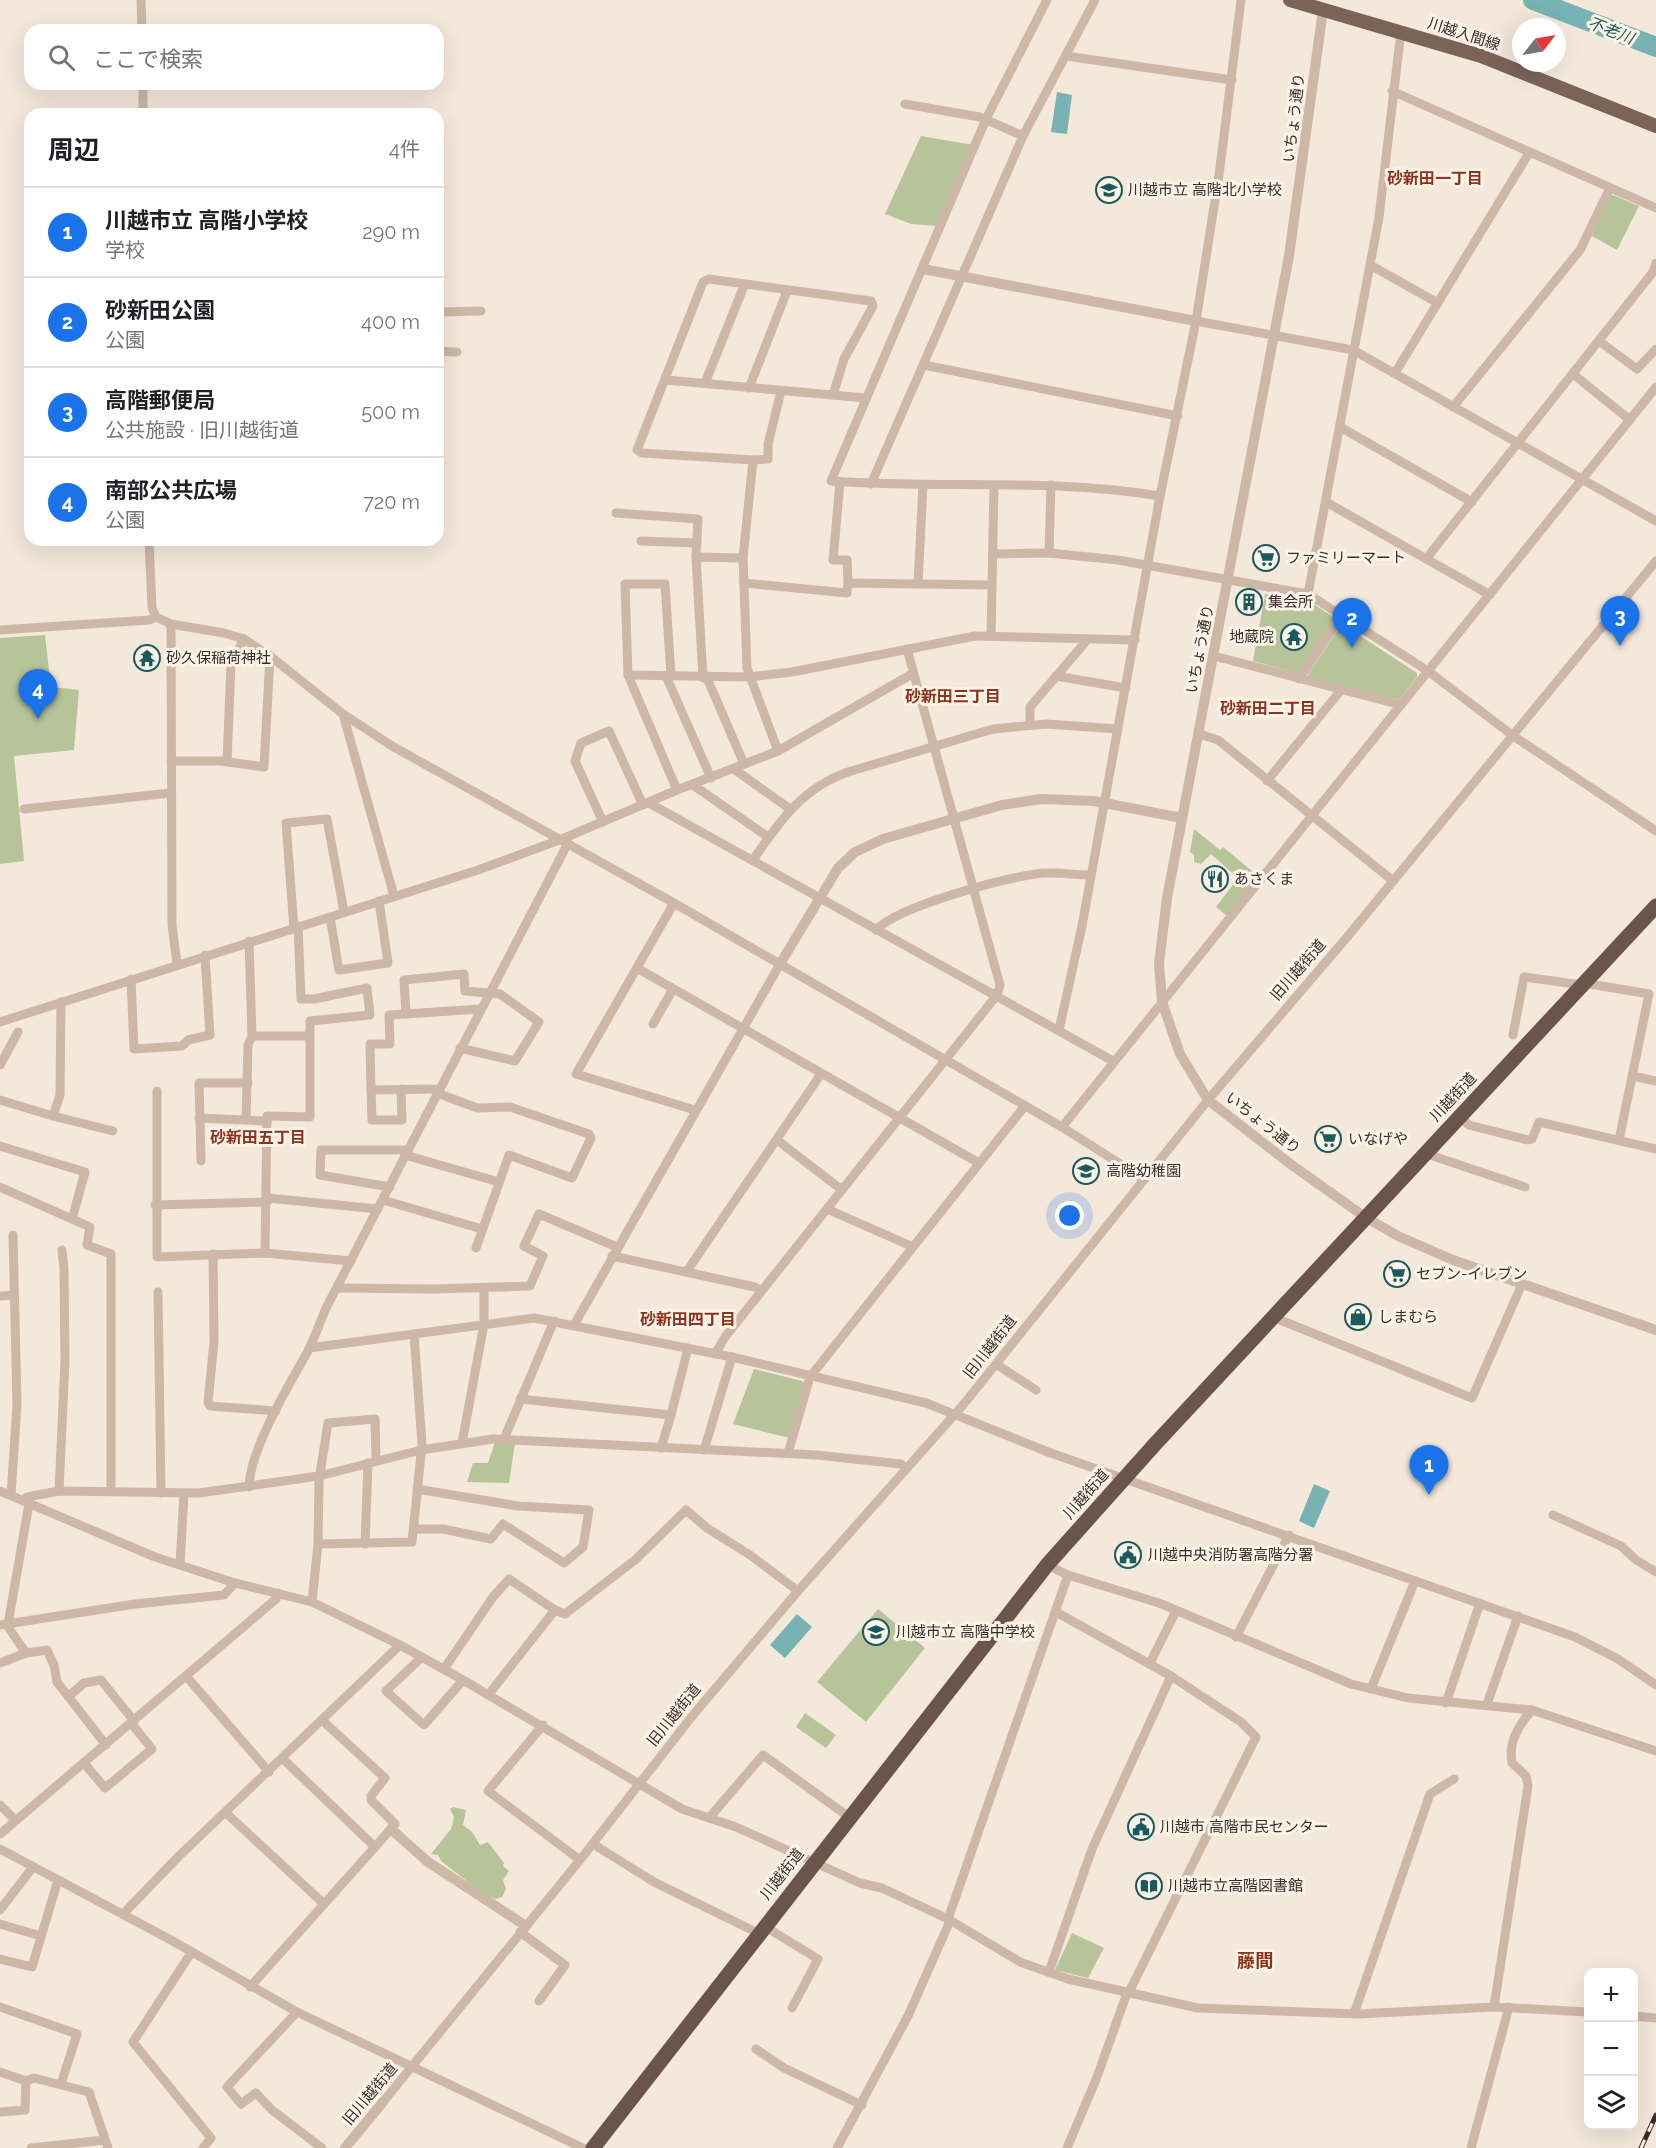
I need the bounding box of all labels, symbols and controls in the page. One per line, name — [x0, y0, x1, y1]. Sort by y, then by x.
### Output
water label: 不老川 — [1585, 13, 1638, 49]
street label: 川越入間線 — [1426, 14, 1502, 54]
north arrow — [1512, 18, 1566, 72]
search box — [24, 24, 444, 90]
icon: search — [45, 41, 78, 74]
text: ここで検索 — [93, 46, 203, 72]
street label: いちょう通り — [1280, 72, 1308, 164]
text: 周辺 — [48, 135, 100, 165]
text: 4件 — [389, 137, 420, 161]
district label: 砂新田一丁目 — [1387, 169, 1483, 188]
school or university icon: 川越市立 高階北小学校 — [1094, 175, 1124, 205]
place label: 川越市立 高階北小学校 — [1128, 181, 1282, 199]
text: 川越市立 高階小学校 — [105, 207, 308, 233]
text: 1 — [63, 220, 72, 244]
text: 290 m — [362, 220, 420, 244]
text: 学校 — [105, 238, 145, 262]
text: 砂新田公園 — [105, 297, 215, 323]
text: 2 — [62, 310, 73, 334]
text: 400 m — [361, 310, 420, 334]
text: 公園 — [105, 328, 145, 352]
text: 高階郵便局 — [105, 387, 215, 413]
text: 3 — [62, 400, 73, 424]
text: 500 m — [361, 400, 420, 424]
text: 公共施設 · 旧川越街道 — [105, 418, 299, 442]
text: 南部公共広場 — [105, 477, 237, 503]
text: 4 — [62, 490, 73, 514]
text: 720 m — [363, 490, 420, 514]
text: 公園 — [105, 508, 145, 532]
supermarket icon: ファミリーマート — [1251, 543, 1281, 573]
place label: ファミリーマート — [1286, 549, 1406, 567]
building icon: 集会所 — [1234, 587, 1264, 617]
place label: 集会所 — [1268, 593, 1313, 611]
pin: 3 — [1600, 596, 1640, 646]
pin: 2 — [1332, 598, 1372, 648]
street label: いちょう通り — [1183, 603, 1217, 695]
temple icon: 地蔵院 — [1279, 622, 1309, 652]
place label: 地蔵院 — [1229, 628, 1274, 646]
temple icon: 砂久保稲荷神社 — [132, 643, 162, 673]
place label: 砂久保稲荷神社 — [166, 649, 271, 667]
pin: 4 — [18, 670, 57, 719]
district label: 砂新田三丁目 — [905, 687, 1001, 706]
district label: 砂新田二丁目 — [1220, 699, 1316, 718]
restaurant icon: あさくま — [1200, 864, 1230, 894]
place label: あさくま — [1234, 870, 1294, 888]
street label: 旧川越街道 — [1267, 936, 1329, 1004]
street label: 川越街道 — [1426, 1069, 1480, 1125]
street label: いちょう通り — [1222, 1088, 1304, 1158]
supermarket icon: いなげや — [1313, 1124, 1343, 1154]
district label: 砂新田五丁目 — [210, 1128, 306, 1147]
place label: いなげや — [1348, 1130, 1408, 1148]
school or university icon: 高階幼稚園 — [1071, 1156, 1101, 1186]
place label: 高階幼稚園 — [1106, 1162, 1181, 1180]
your location — [1055, 1201, 1084, 1230]
supermarket icon: セブン-イレブン — [1382, 1259, 1412, 1289]
place label: セブン-イレブン — [1416, 1265, 1527, 1283]
shop icon: しまむら — [1343, 1302, 1373, 1332]
place label: しまむら — [1378, 1308, 1438, 1326]
district label: 砂新田四丁目 — [640, 1310, 736, 1329]
street label: 旧川越街道 — [960, 1312, 1020, 1382]
pin: 1 — [1410, 1446, 1448, 1495]
street label: 川越街道 — [1060, 1465, 1112, 1523]
public building icon: 川越中央消防署高階分署 — [1113, 1540, 1143, 1570]
place label: 川越中央消防署高階分署 — [1148, 1546, 1313, 1564]
school or university icon: 川越市立 高階中学校 — [861, 1617, 891, 1647]
place label: 川越市立 高階中学校 — [896, 1623, 1035, 1641]
street label: 旧川越街道 — [643, 1680, 705, 1750]
public building icon: 川越市 高階市民センター — [1126, 1812, 1156, 1842]
place label: 川越市 高階市民センター — [1160, 1818, 1329, 1836]
street label: 川越街道 — [756, 1845, 808, 1903]
library icon: 川越市立高階図書館 — [1134, 1871, 1164, 1901]
place label: 川越市立高階図書館 — [1168, 1877, 1303, 1895]
district label: 藤間 — [1237, 1950, 1273, 1971]
map controls — [1584, 1968, 1638, 2130]
button: + — [1584, 1968, 1638, 2022]
button: − — [1584, 2022, 1638, 2076]
street label: 旧川越街道 — [339, 2059, 401, 2129]
button: layers — [1584, 2076, 1638, 2130]

